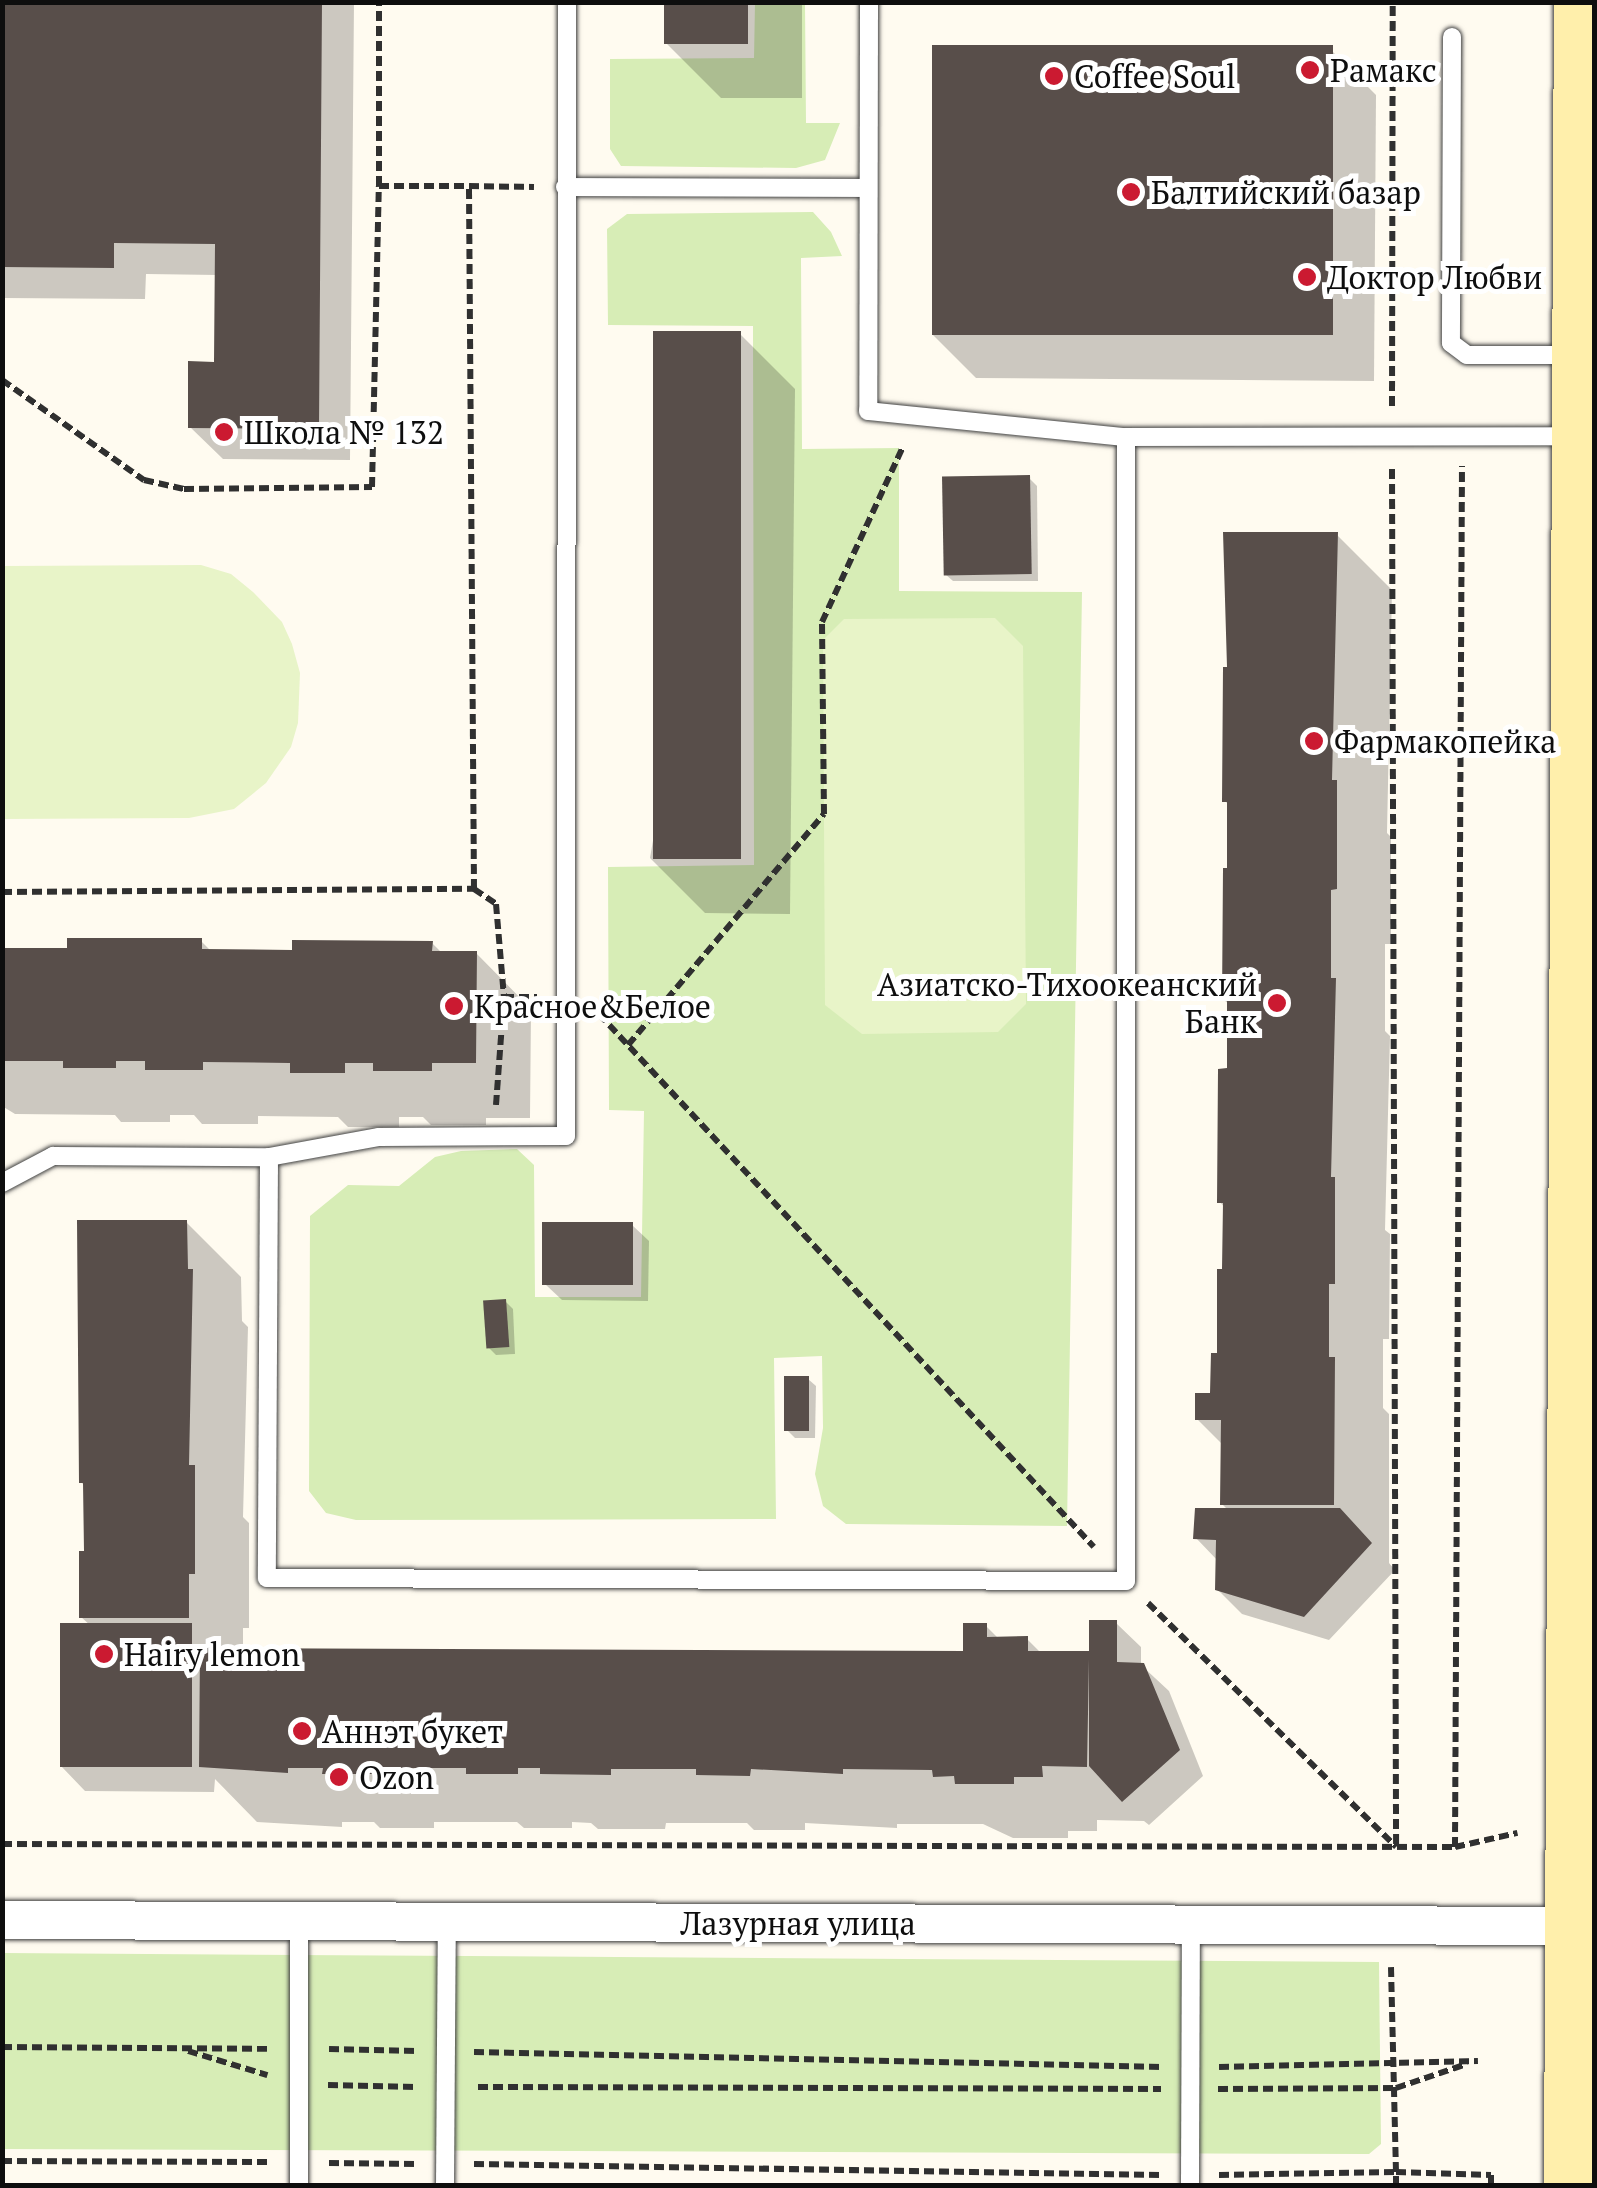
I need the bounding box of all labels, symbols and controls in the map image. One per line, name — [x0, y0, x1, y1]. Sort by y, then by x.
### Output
place label: Рамакс — [1330, 51, 1437, 89]
place label: Coffee Soul — [1074, 57, 1236, 95]
marker: Рамакс — [1299, 59, 1321, 81]
marker: Coffee Soul — [1043, 65, 1065, 87]
place label: Балтийский базар — [1151, 173, 1421, 211]
marker: Балтийский базар — [1120, 181, 1142, 203]
place label: Доктор Любви — [1327, 258, 1542, 296]
marker: Доктор Любви — [1296, 266, 1318, 288]
place label: Школа № 132 — [244, 413, 444, 451]
marker: Школа № 132 — [213, 421, 235, 443]
place label: Фармакопейка — [1334, 722, 1556, 760]
marker: Фармакопейка — [1303, 730, 1325, 752]
place label: Азиатско-Тихоокеанский Банк — [877, 966, 1257, 1041]
place label: Красное&Белое — [474, 987, 711, 1025]
marker: Азиатско-Тихоокеанский Банк — [1266, 992, 1288, 1014]
marker: Красное&Белое — [443, 995, 465, 1017]
place label: Hairy lemon — [124, 1635, 300, 1673]
marker: Hairy lemon — [93, 1643, 115, 1665]
place label: Аннэт букет — [322, 1712, 504, 1750]
marker: Аннэт букет — [291, 1720, 313, 1742]
place label: Ozon — [359, 1758, 434, 1796]
marker: Ozon — [328, 1766, 350, 1788]
street label: Лазурная улица — [680, 1904, 916, 1942]

